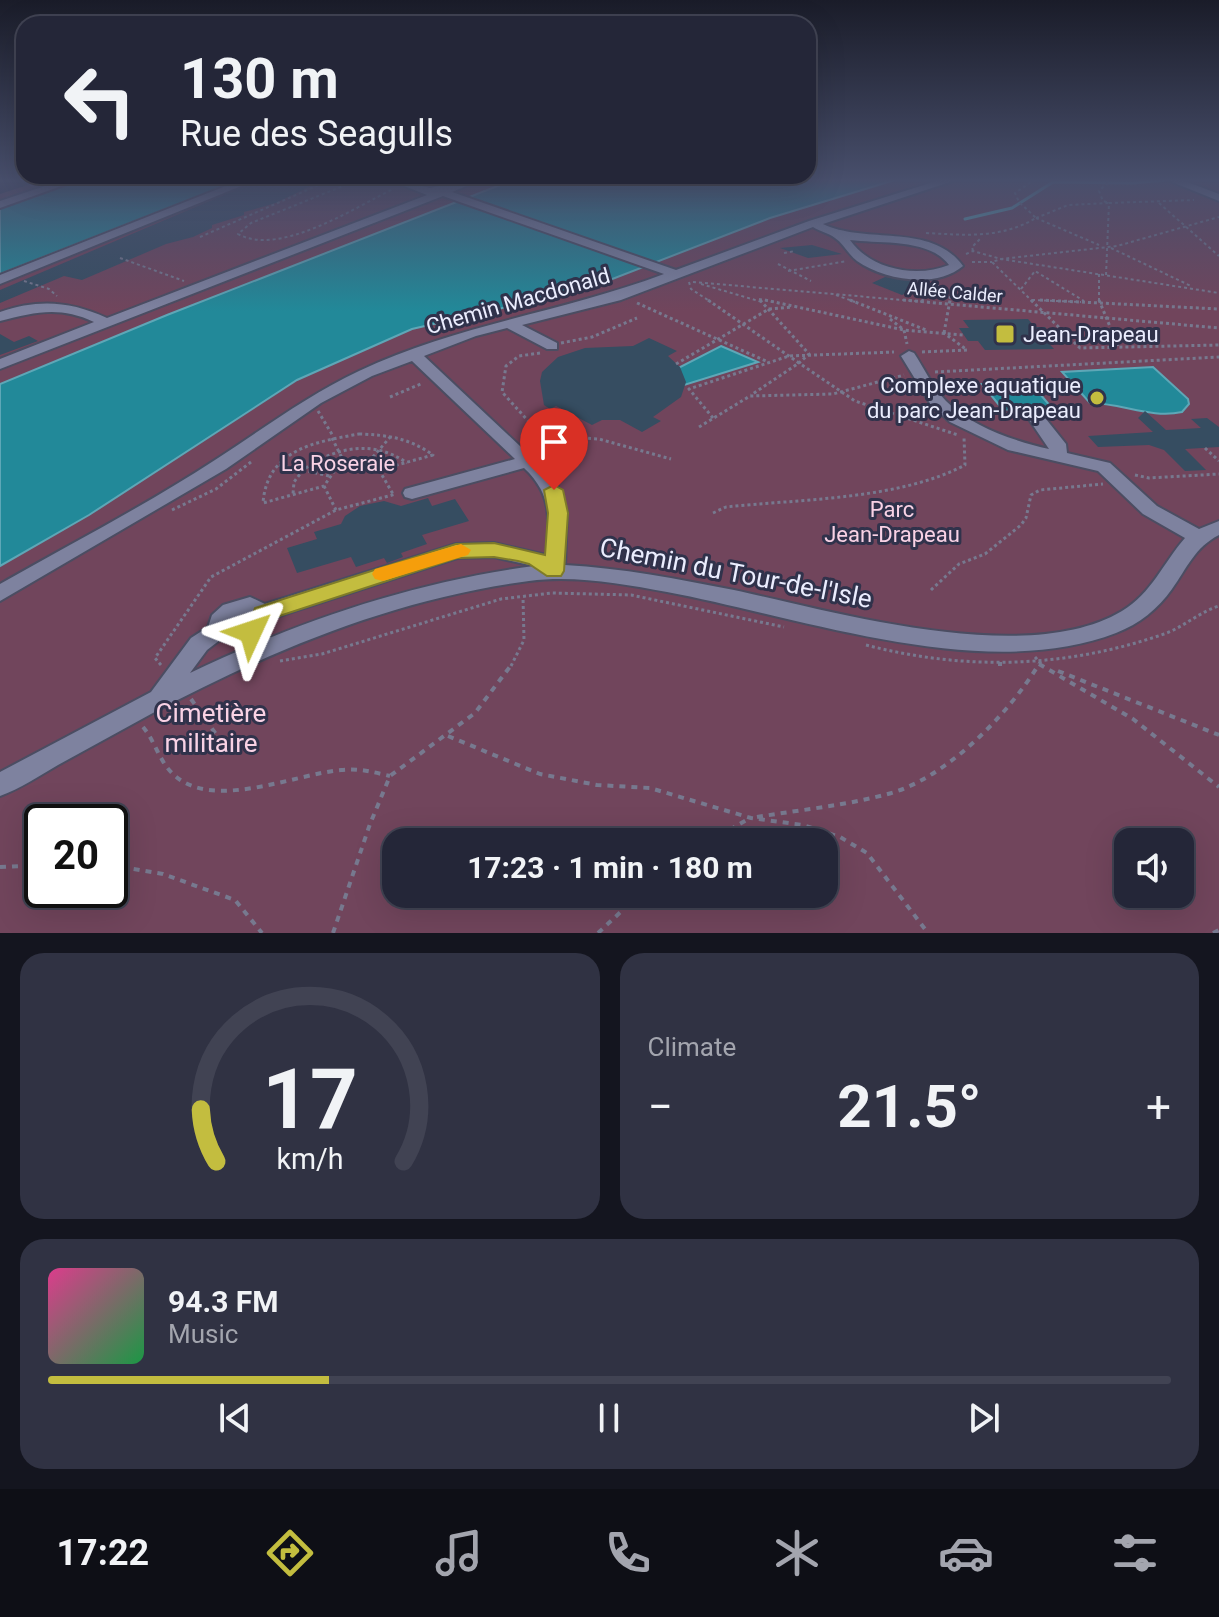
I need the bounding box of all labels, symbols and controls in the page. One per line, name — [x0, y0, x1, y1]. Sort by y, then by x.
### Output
text: 130 m — [180, 46, 339, 112]
icon: left — [48, 48, 152, 152]
text: Rue des Seagulls — [180, 113, 453, 155]
street label: Chemin Macdonald — [423, 263, 613, 339]
street label: Allée Calder — [906, 277, 1004, 307]
place label: Jean-Drapeau — [1023, 322, 1159, 347]
marker: Jean-Drapeau — [994, 323, 1016, 345]
place label: Complexe aquatique du parc Jean-Drapeau — [867, 373, 1081, 423]
marker: Complexe aquatique du parc Jean-Drapeau — [1088, 389, 1106, 407]
pin — [520, 408, 588, 490]
icon: arrive — [532, 420, 576, 464]
park label: La Roseraie — [281, 451, 395, 476]
park label: Parc Jean-Drapeau — [824, 497, 960, 547]
street label: Chemin du Tour-de-l'Isle — [597, 532, 875, 614]
position arrow — [209, 590, 293, 674]
park label: Cimetière militaire — [156, 698, 266, 758]
speed limit sign: 20 — [24, 804, 128, 908]
map controls — [1114, 828, 1194, 908]
button: sound — [1114, 828, 1194, 908]
text: 17:23 · 1 min · 180 m — [467, 850, 753, 885]
text: Climate — [648, 1032, 736, 1062]
text: 17 — [262, 1051, 357, 1148]
text: 21.5° — [837, 1071, 981, 1142]
text: − — [648, 1081, 673, 1133]
text: + — [1146, 1081, 1171, 1133]
text: km/h — [276, 1142, 343, 1176]
text: 94.3 FM — [168, 1284, 279, 1319]
text: Music — [168, 1319, 238, 1349]
icon: previous — [213, 1396, 257, 1440]
icon: pause — [587, 1396, 631, 1440]
icon: next — [962, 1396, 1006, 1440]
icon: directions — [262, 1525, 318, 1581]
icon: music — [431, 1525, 487, 1581]
icon: phone — [600, 1525, 656, 1581]
icon: climate — [769, 1525, 825, 1581]
icon: car — [938, 1525, 994, 1581]
icon: filters — [1107, 1525, 1163, 1581]
text: 17:22 — [56, 1532, 149, 1574]

